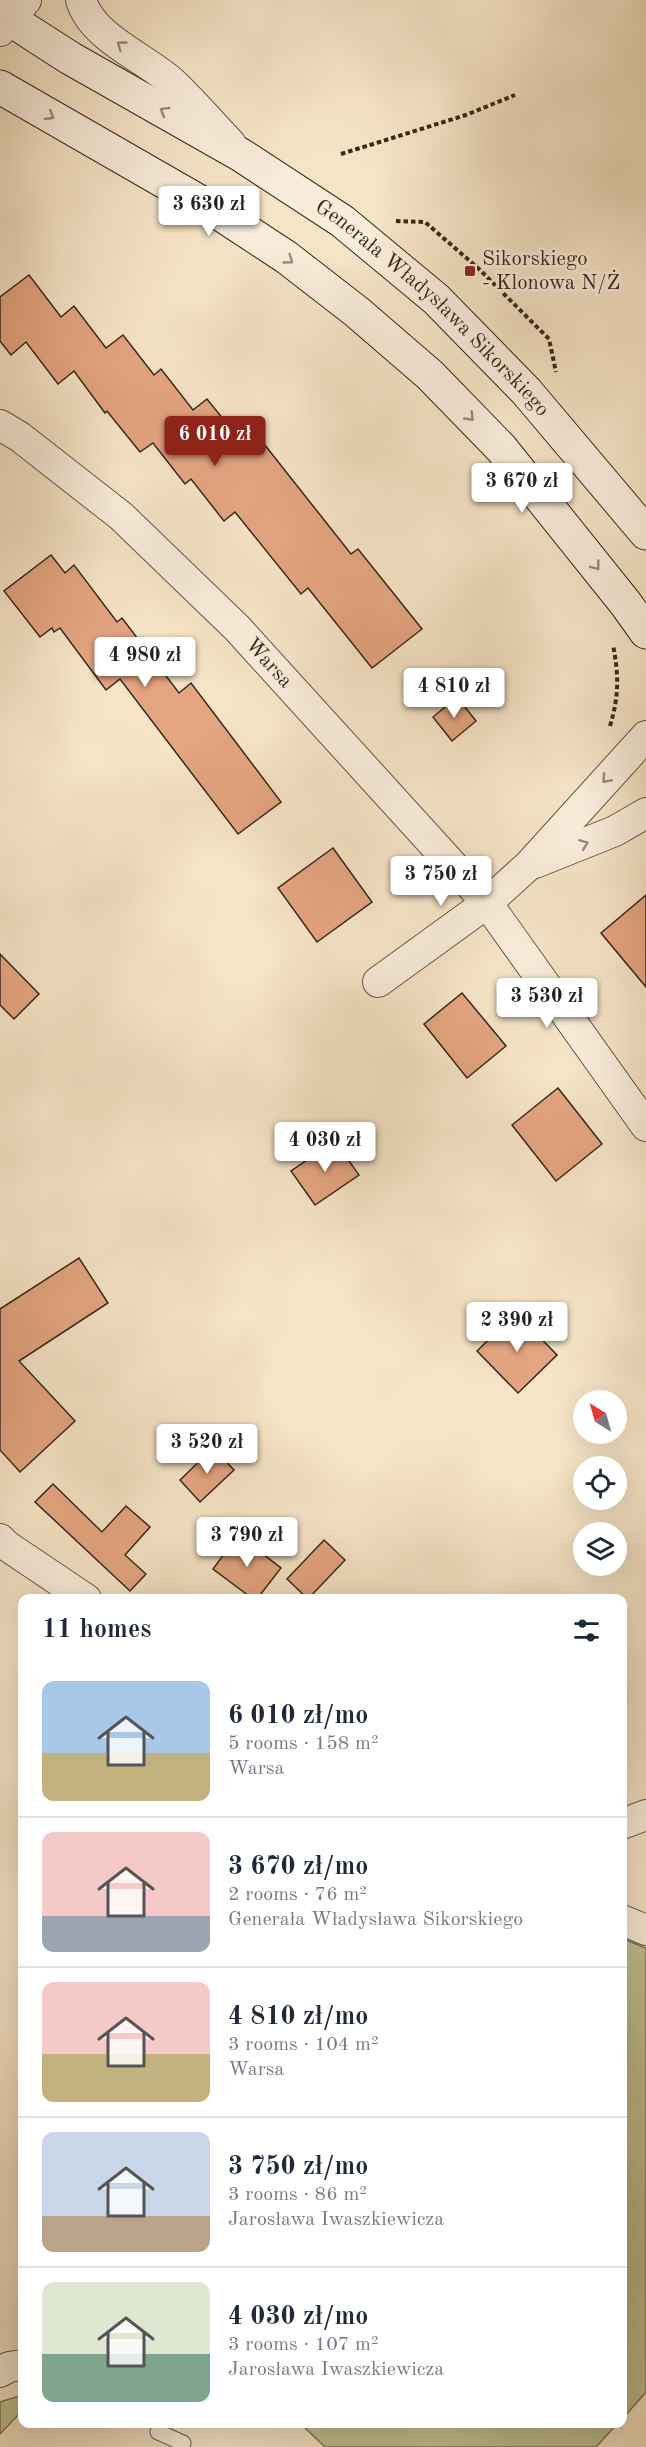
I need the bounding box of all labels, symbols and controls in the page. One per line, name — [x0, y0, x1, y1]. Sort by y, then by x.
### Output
one-way arrow — [117, 41, 128, 52]
one-way arrow — [160, 107, 170, 118]
one-way arrow — [44, 109, 54, 121]
pin: 3 630 zł — [147, 186, 271, 237]
text: 3 630 zł — [173, 195, 245, 215]
street label: Generała Władysława Sikorskiego — [312, 196, 553, 420]
place label: Sikorskiego - Klonowa N/Ż — [482, 249, 620, 294]
one-way arrow — [283, 253, 294, 264]
marker: Sikorskiego - Klonowa N/Ż — [463, 264, 477, 278]
one-way arrow — [463, 409, 474, 420]
pin: 6 010 zł — [153, 416, 277, 467]
text: 6 010 zł — [179, 425, 251, 445]
pin: 3 670 zł — [460, 463, 584, 514]
text: 3 670 zł — [486, 472, 558, 492]
one-way arrow — [589, 559, 600, 570]
street label: Warsa — [241, 634, 296, 692]
pin: 4 980 zł — [83, 637, 207, 688]
text: 4 980 zł — [109, 646, 181, 666]
pin: 4 810 zł — [392, 668, 516, 719]
text: 4 810 zł — [418, 677, 490, 697]
one-way arrow — [602, 772, 613, 782]
one-way arrow — [578, 838, 588, 851]
pin: 3 750 zł — [379, 856, 503, 907]
text: 3 750 zł — [405, 865, 477, 885]
pin: 3 530 zł — [485, 978, 609, 1029]
text: 3 530 zł — [511, 987, 583, 1007]
pin: 4 030 zł — [263, 1122, 387, 1173]
text: 4 030 zł — [289, 1131, 361, 1151]
pin: 2 390 zł — [455, 1302, 579, 1353]
text: 2 390 zł — [481, 1311, 553, 1331]
north arrow — [573, 1390, 627, 1444]
map controls — [573, 1390, 627, 1576]
pin: 3 520 zł — [145, 1424, 269, 1475]
text: 3 520 zł — [171, 1433, 243, 1453]
button: locate — [573, 1456, 627, 1510]
pin: 3 790 zł — [185, 1517, 309, 1568]
button: layers — [573, 1522, 627, 1576]
text: 3 790 zł — [211, 1526, 283, 1546]
icon: filters — [570, 1614, 603, 1647]
text: 11 homes — [42, 1617, 151, 1643]
text: 6 010 zł/mo — [228, 1703, 368, 1729]
icon: home — [90, 1705, 162, 1777]
text: 5 rooms · 158 m² — [228, 1734, 378, 1754]
text: Warsa — [228, 1759, 284, 1779]
text: 3 670 zł/mo — [228, 1854, 368, 1880]
icon: home — [90, 1856, 162, 1928]
text: 2 rooms · 76 m² — [228, 1885, 367, 1905]
text: Generała Władysława Sikorskiego — [228, 1910, 523, 1930]
text: 4 810 zł/mo — [228, 2004, 368, 2030]
icon: home — [90, 2006, 162, 2078]
text: 3 rooms · 104 m² — [228, 2035, 378, 2055]
text: Warsa — [228, 2060, 284, 2080]
text: 3 750 zł/mo — [228, 2154, 368, 2180]
icon: home — [90, 2156, 162, 2228]
text: 3 rooms · 86 m² — [228, 2185, 367, 2205]
text: Jarosława Iwaszkiewicza — [228, 2210, 444, 2230]
text: 4 030 zł/mo — [228, 2304, 368, 2330]
icon: home — [90, 2306, 162, 2378]
text: 3 rooms · 107 m² — [228, 2335, 378, 2355]
text: Jarosława Iwaszkiewicza — [228, 2360, 444, 2380]

